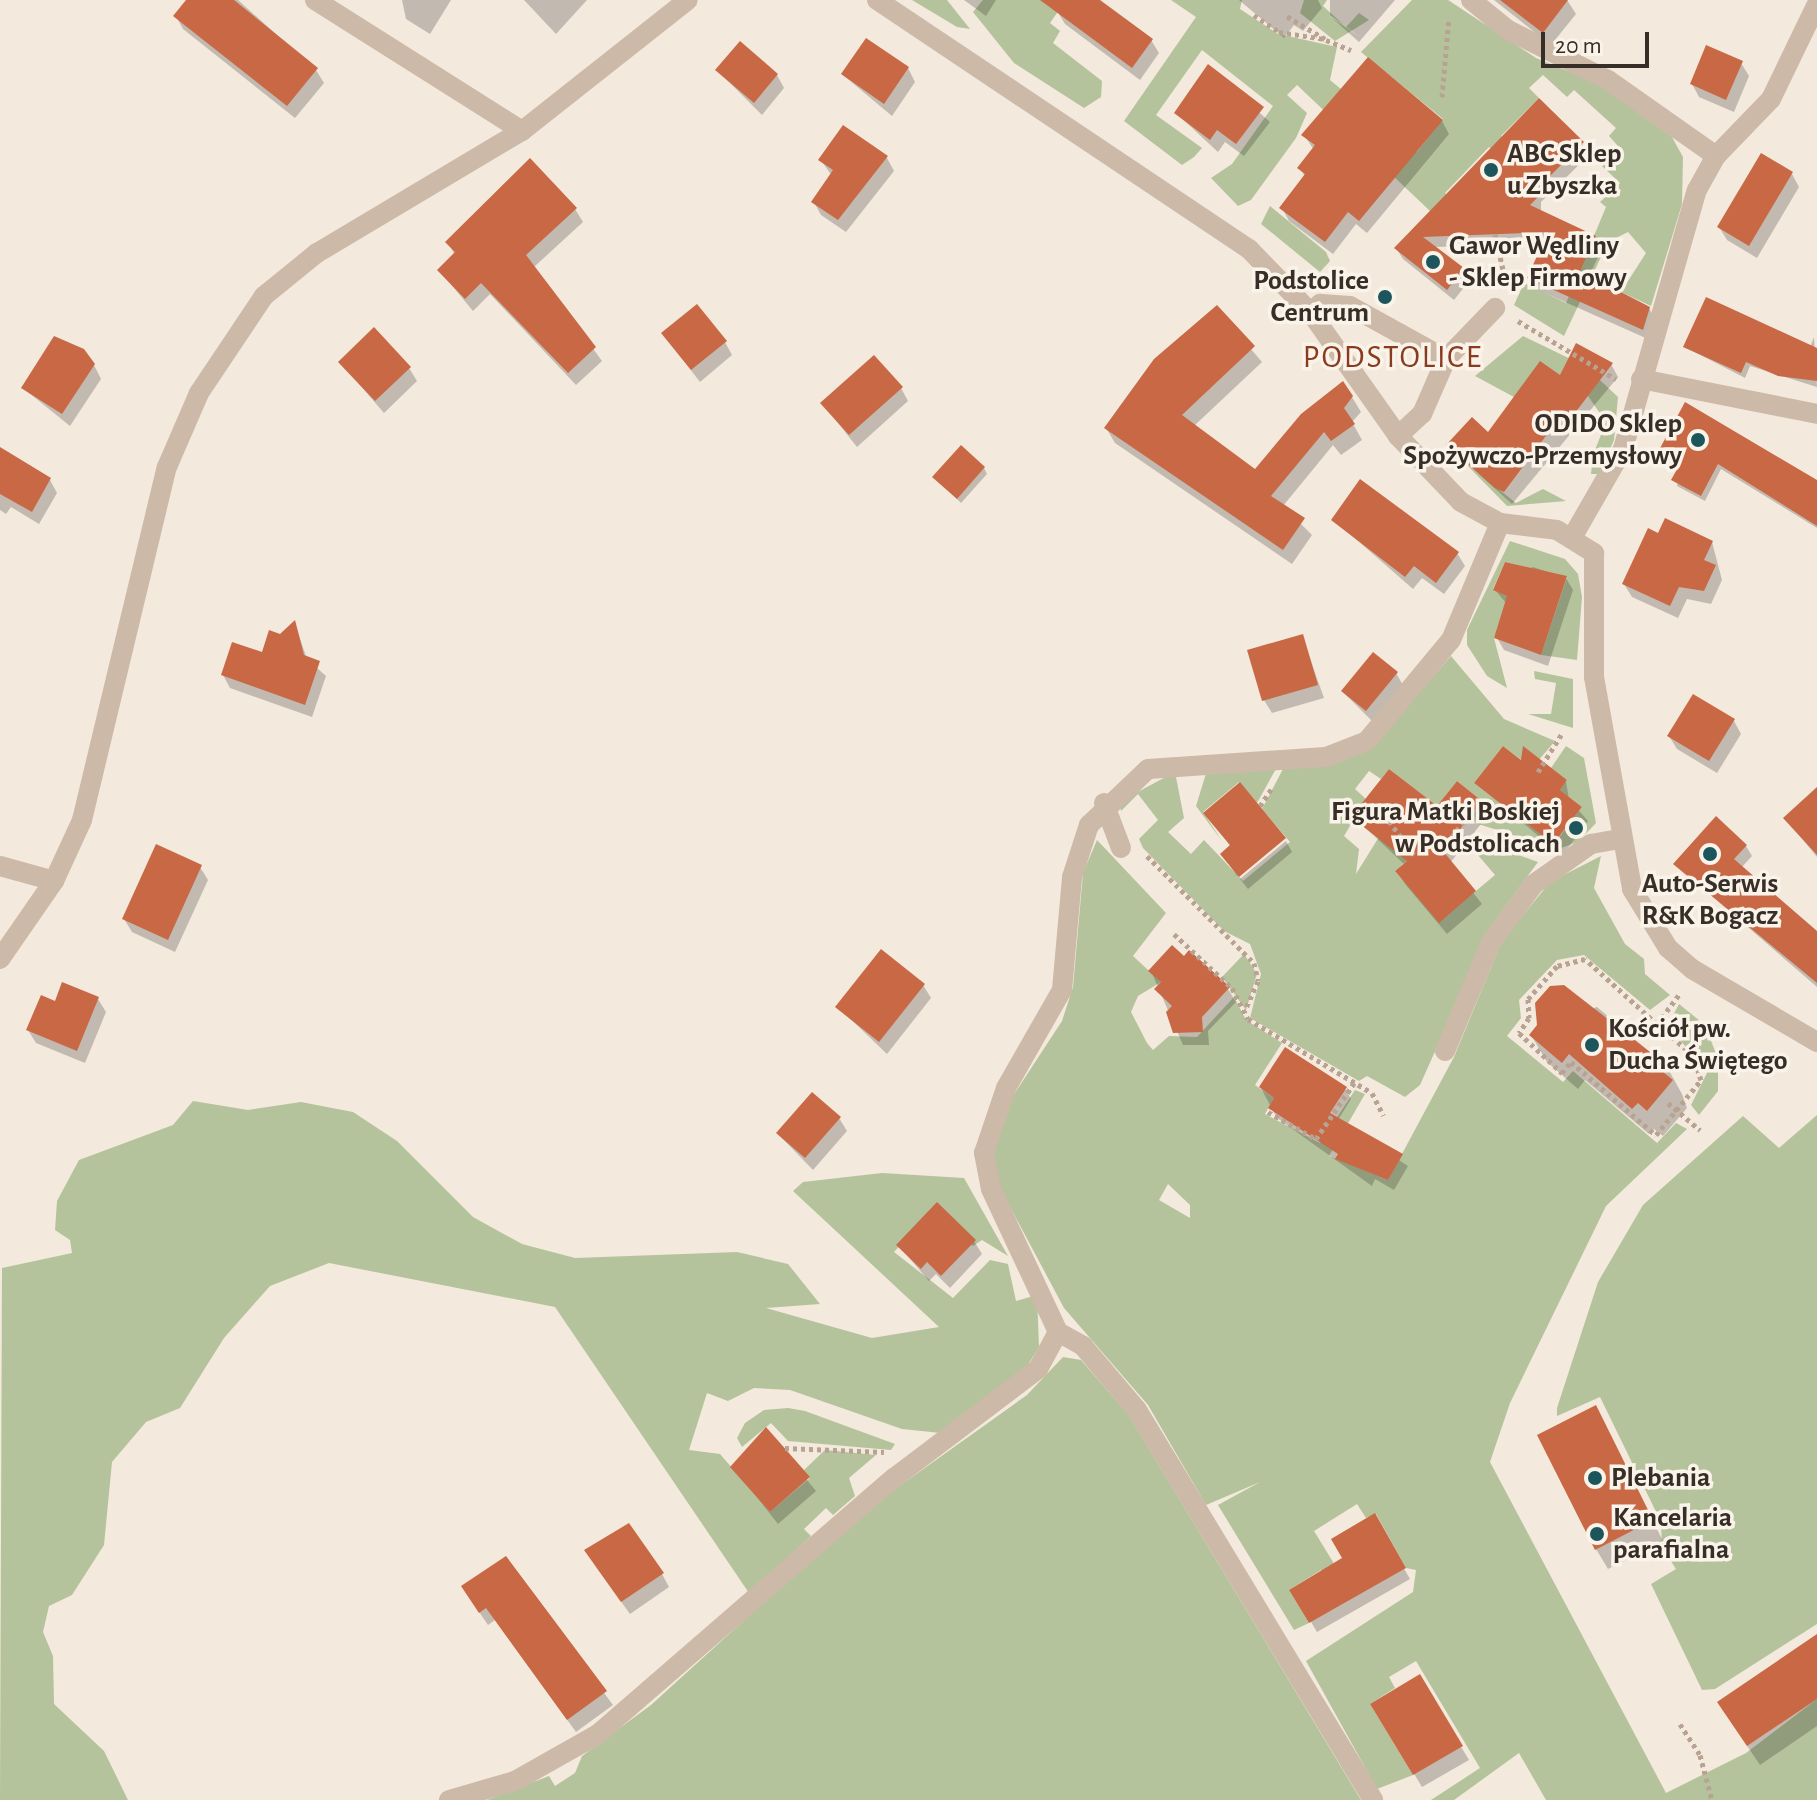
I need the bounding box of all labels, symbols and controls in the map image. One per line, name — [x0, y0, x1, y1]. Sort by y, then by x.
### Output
scale bar — [1545, 16, 1653, 66]
text: 20 m — [1555, 34, 1602, 58]
place label: ABC Sklep u Zbyszka — [1507, 137, 1621, 203]
marker: ABC Sklep u Zbyszka — [1482, 161, 1500, 179]
place label: Gawor Wędliny - Sklep Firmowy — [1449, 229, 1627, 295]
marker: Gawor Wędliny - Sklep Firmowy — [1424, 253, 1442, 271]
place label: Podstolice Centrum — [1253, 264, 1369, 330]
marker: Podstolice Centrum — [1376, 288, 1394, 306]
district label: PODSTOLICE — [1303, 338, 1483, 376]
place label: ODIDO Sklep Spożywczo-Przemysłowy — [1403, 407, 1682, 473]
marker: ODIDO Sklep Spożywczo-Przemysłowy — [1689, 431, 1707, 449]
place label: Figura Matki Boskiej w Podstolicach — [1331, 795, 1560, 861]
marker: Figura Matki Boskiej w Podstolicach — [1567, 819, 1585, 837]
marker: Auto-Serwis R&K Bogacz — [1701, 845, 1719, 863]
place label: Auto-Serwis R&K Bogacz — [1642, 867, 1778, 933]
place label: Kościół pw. Ducha Świętego — [1608, 1012, 1788, 1078]
marker: Kościół pw. Ducha Świętego — [1583, 1036, 1601, 1054]
place label: Plebania — [1611, 1461, 1710, 1495]
marker: Plebania — [1586, 1469, 1604, 1487]
place label: Kancelaria parafialna — [1613, 1501, 1732, 1567]
marker: Kancelaria parafialna — [1588, 1525, 1606, 1543]

